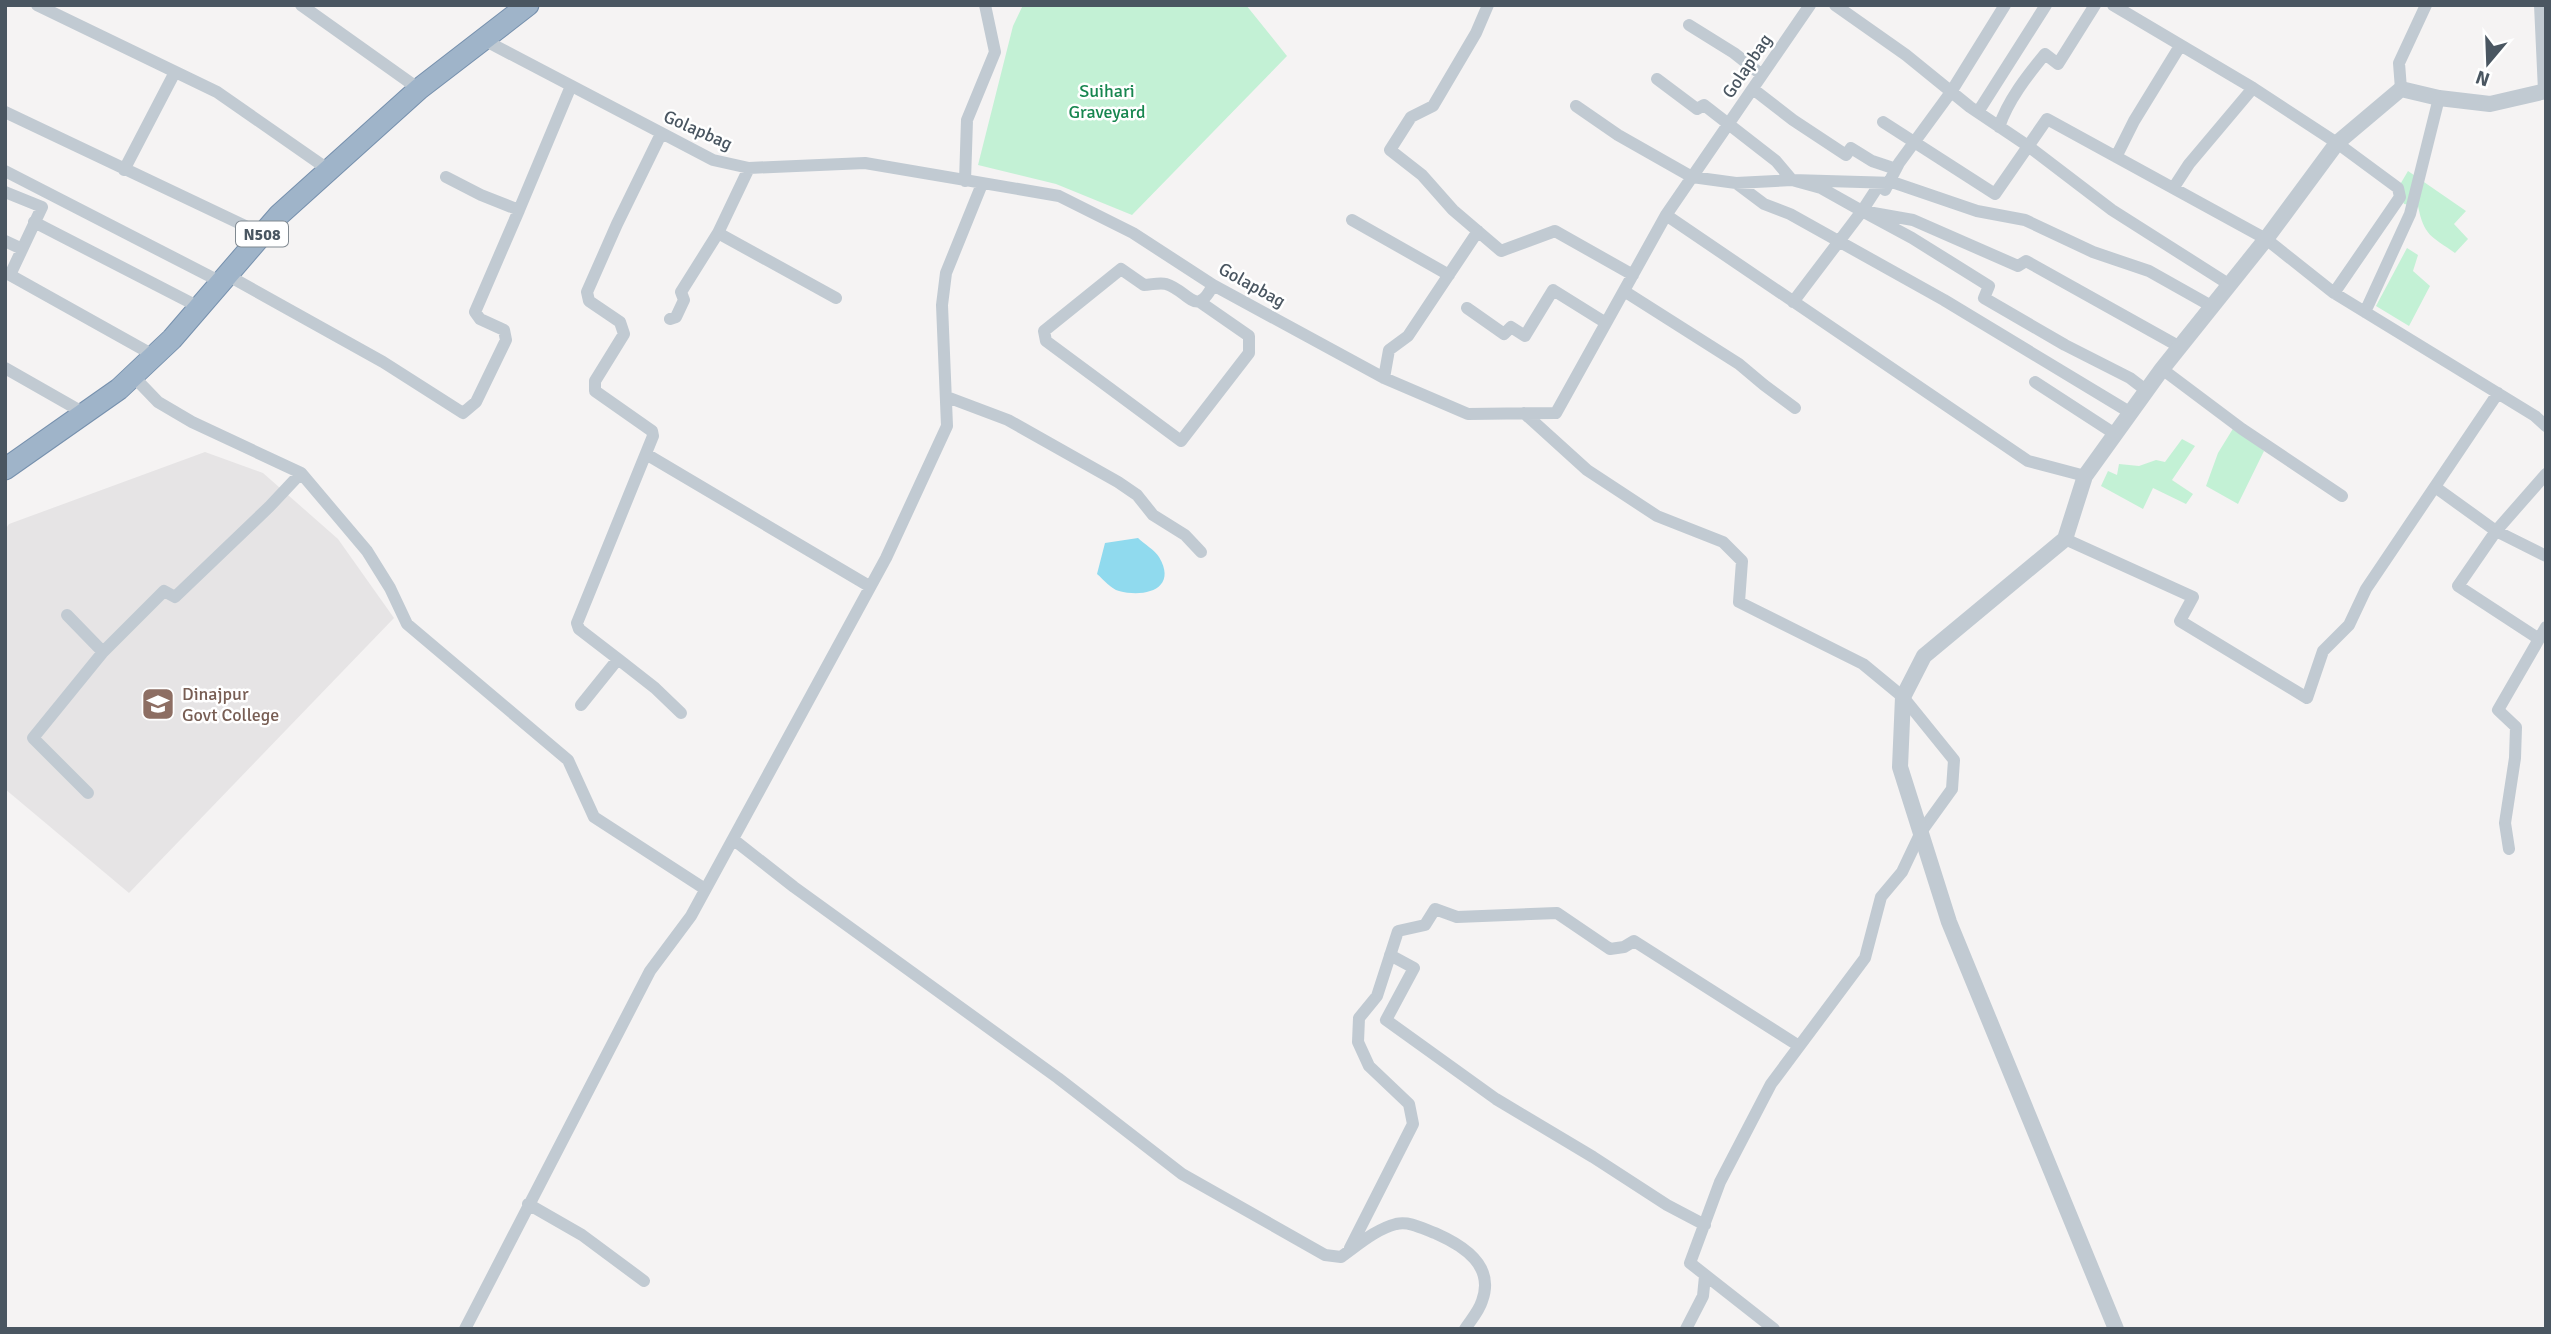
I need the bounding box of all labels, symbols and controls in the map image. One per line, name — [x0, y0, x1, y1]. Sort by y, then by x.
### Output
north arrow — [2453, 28, 2523, 98]
street label: Golapbag — [1717, 30, 1777, 102]
text: N — [2473, 65, 2493, 92]
park label: Suihari Graveyard — [1069, 80, 1145, 123]
street label: Golapbag — [660, 105, 736, 155]
road number: N508 — [236, 222, 288, 246]
street label: Golapbag — [1215, 258, 1289, 312]
place label: Dinajpur Govt College — [182, 683, 279, 726]
school or university icon: Dinajpur Govt College — [139, 685, 177, 723]

